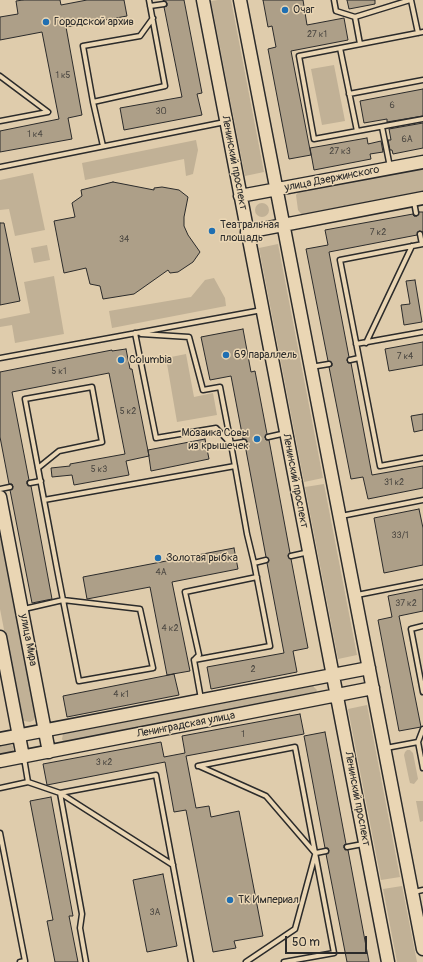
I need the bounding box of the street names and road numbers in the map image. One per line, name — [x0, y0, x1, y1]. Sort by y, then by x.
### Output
street label: Ленинский проспект — [218, 115, 250, 211]
street label: улица Дзержинского — [283, 163, 381, 195]
street label: Ленинский проспект — [279, 433, 311, 529]
street label: улица Мира — [16, 613, 40, 667]
street label: Ленинградская улица — [136, 709, 236, 741]
street label: Ленинский проспект — [341, 751, 373, 847]

